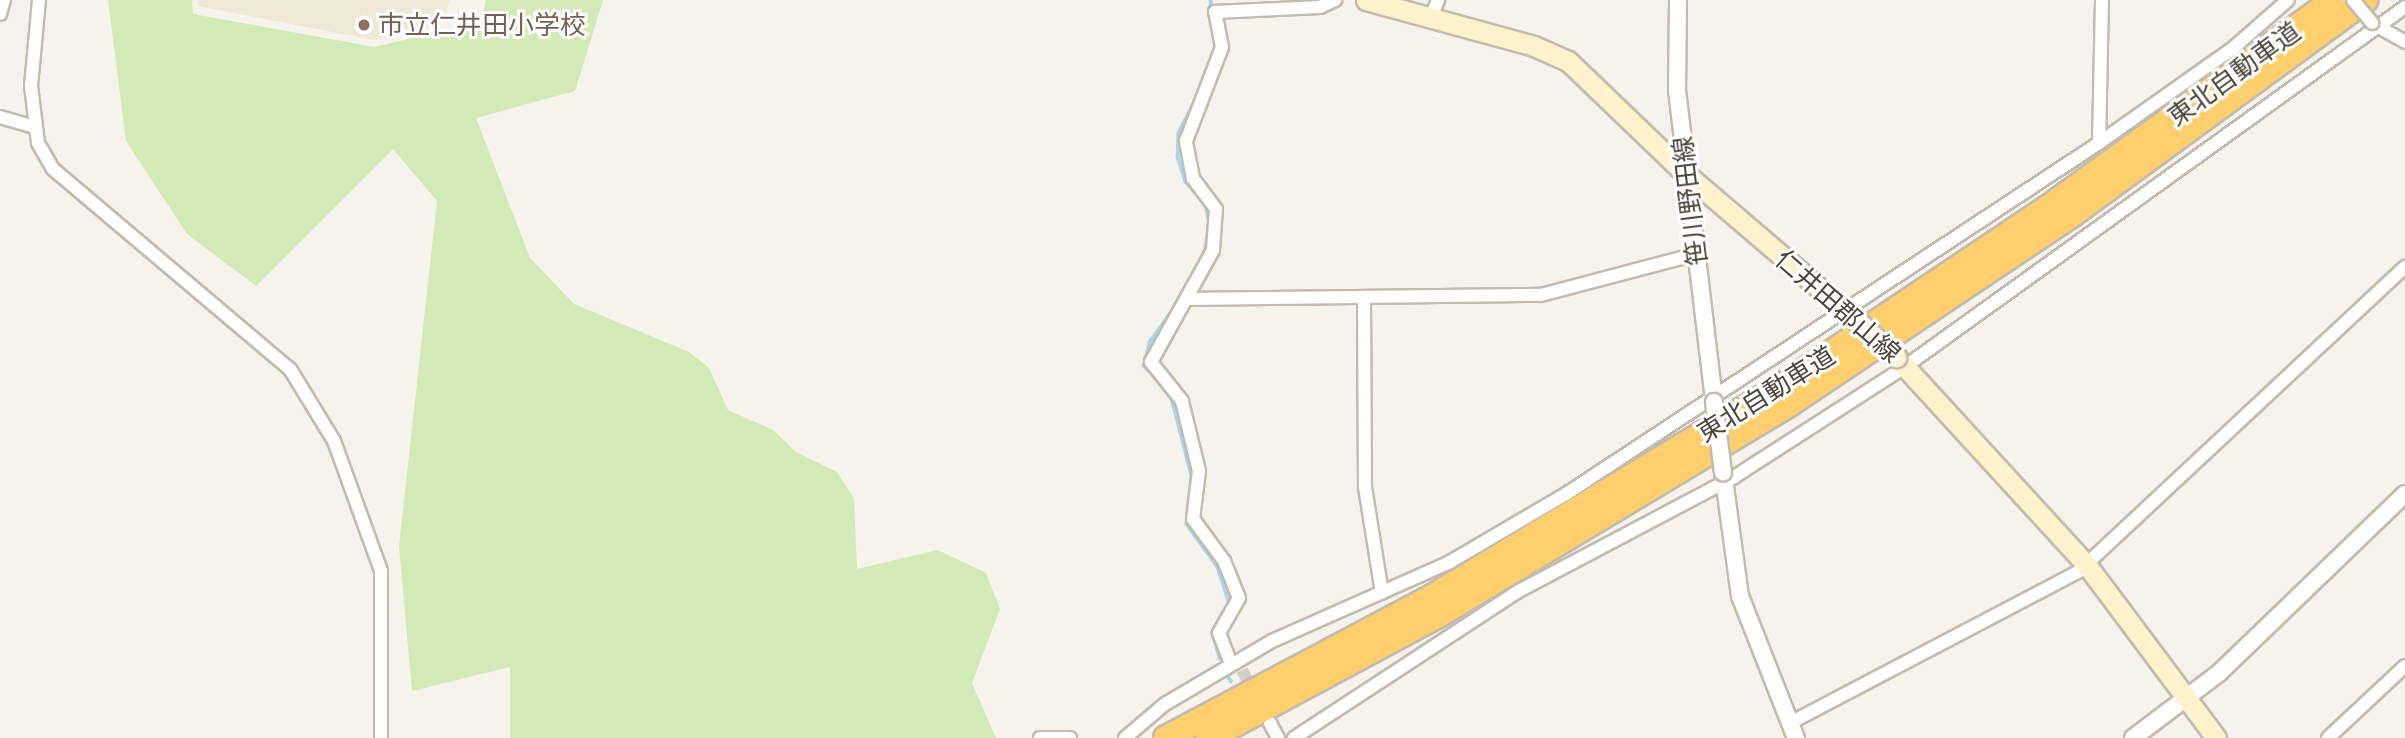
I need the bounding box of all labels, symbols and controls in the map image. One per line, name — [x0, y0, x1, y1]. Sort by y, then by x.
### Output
place label: 市立仁井田小学校 — [378, 9, 586, 41]
street label: 東北自動車道 — [2162, 16, 2306, 132]
marker: 市立仁井田小学校 — [356, 17, 372, 33]
street label: 笹川野田線 — [1667, 135, 1713, 267]
street label: 仁井田郡山線 — [1769, 243, 1907, 369]
street label: 東北自動車道 — [1692, 339, 1840, 449]

